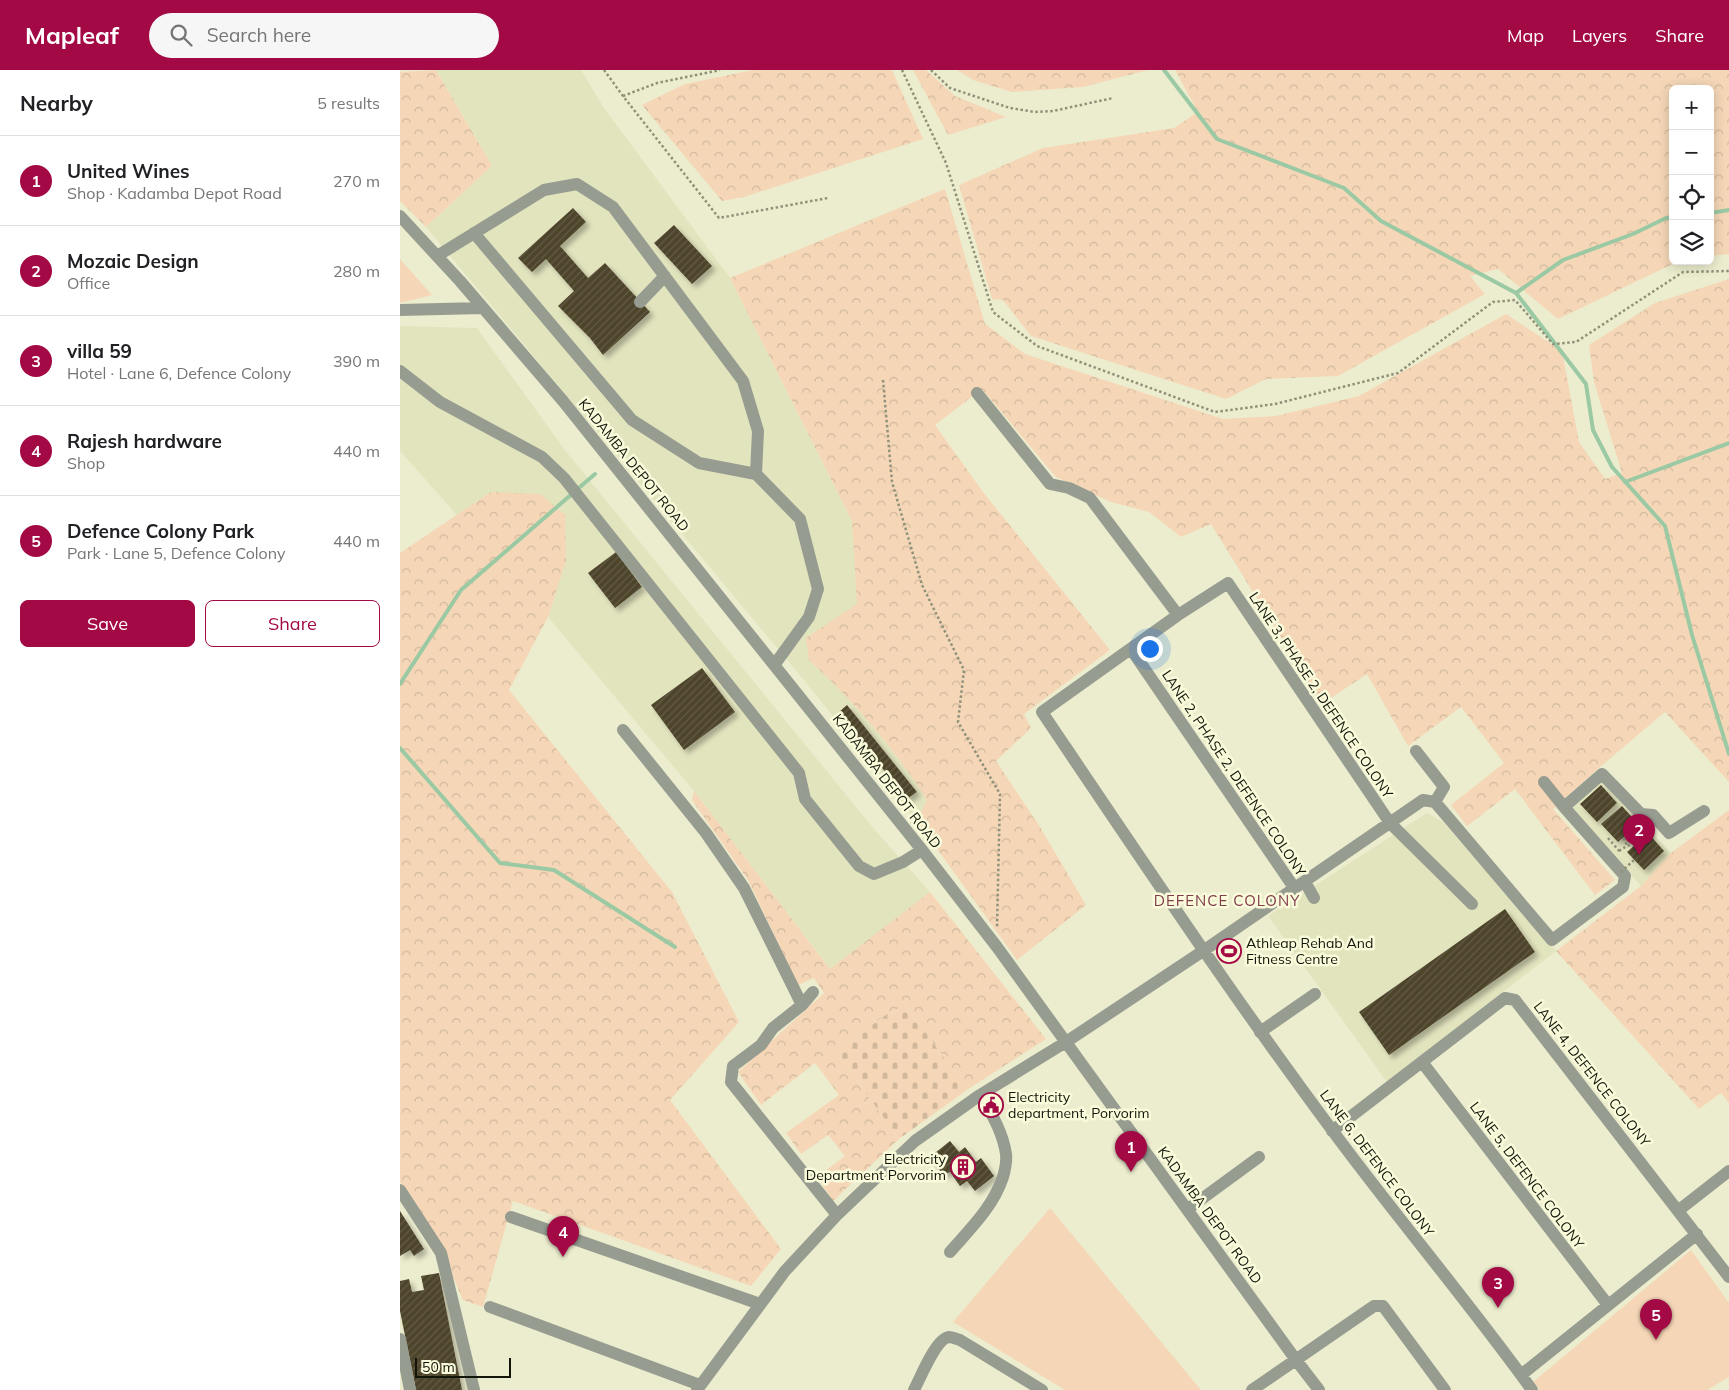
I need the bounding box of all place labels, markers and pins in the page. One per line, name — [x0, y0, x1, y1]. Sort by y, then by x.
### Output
pin: 2 — [1623, 814, 1655, 855]
place label: Athleap Rehab And Fitness Centre — [1246, 934, 1373, 968]
sports icon: Athleap Rehab And Fitness Centre — [1216, 938, 1242, 964]
place label: Electricity department, Porvorim — [1008, 1088, 1150, 1122]
public building icon: Electricity department, Porvorim — [978, 1092, 1004, 1118]
pin: 1 — [1115, 1131, 1147, 1172]
place label: Electricity Department Porvorim — [806, 1150, 947, 1184]
building icon: Electricity Department Porvorim — [950, 1154, 976, 1180]
pin: 4 — [547, 1216, 579, 1257]
pin: 3 — [1482, 1267, 1514, 1308]
pin: 5 — [1640, 1299, 1672, 1340]

